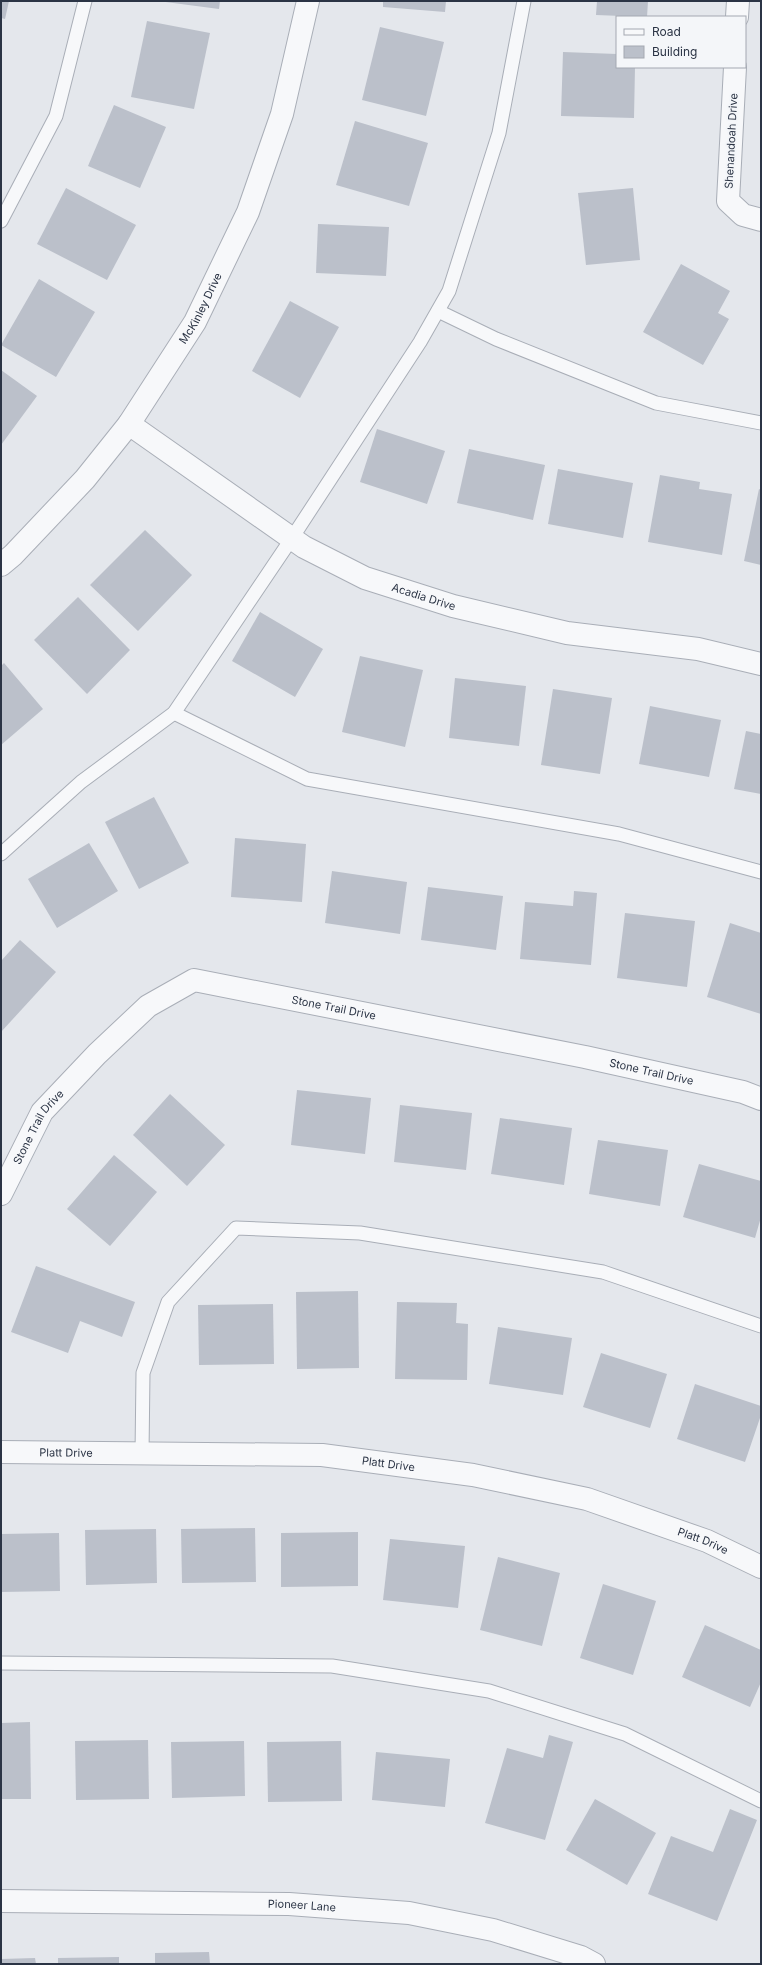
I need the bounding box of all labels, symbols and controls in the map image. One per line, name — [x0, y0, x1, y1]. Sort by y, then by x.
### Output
legend — [616, 16, 746, 68]
text: Road — [652, 24, 681, 39]
text: Building — [652, 44, 697, 59]
street label: Shenandoah Drive — [722, 93, 740, 189]
street label: McKinley Drive — [176, 270, 225, 346]
street label: Acadia Drive — [390, 580, 457, 613]
street label: Stone Trail Drive — [290, 992, 377, 1023]
street label: Stone Trail Drive — [608, 1056, 695, 1088]
street label: Stone Trail Drive — [10, 1087, 66, 1167]
street label: Platt Drive — [39, 1445, 93, 1460]
street label: Platt Drive — [361, 1453, 416, 1474]
street label: Platt Drive — [676, 1524, 730, 1557]
street label: Pioneer Lane — [268, 1897, 337, 1915]

